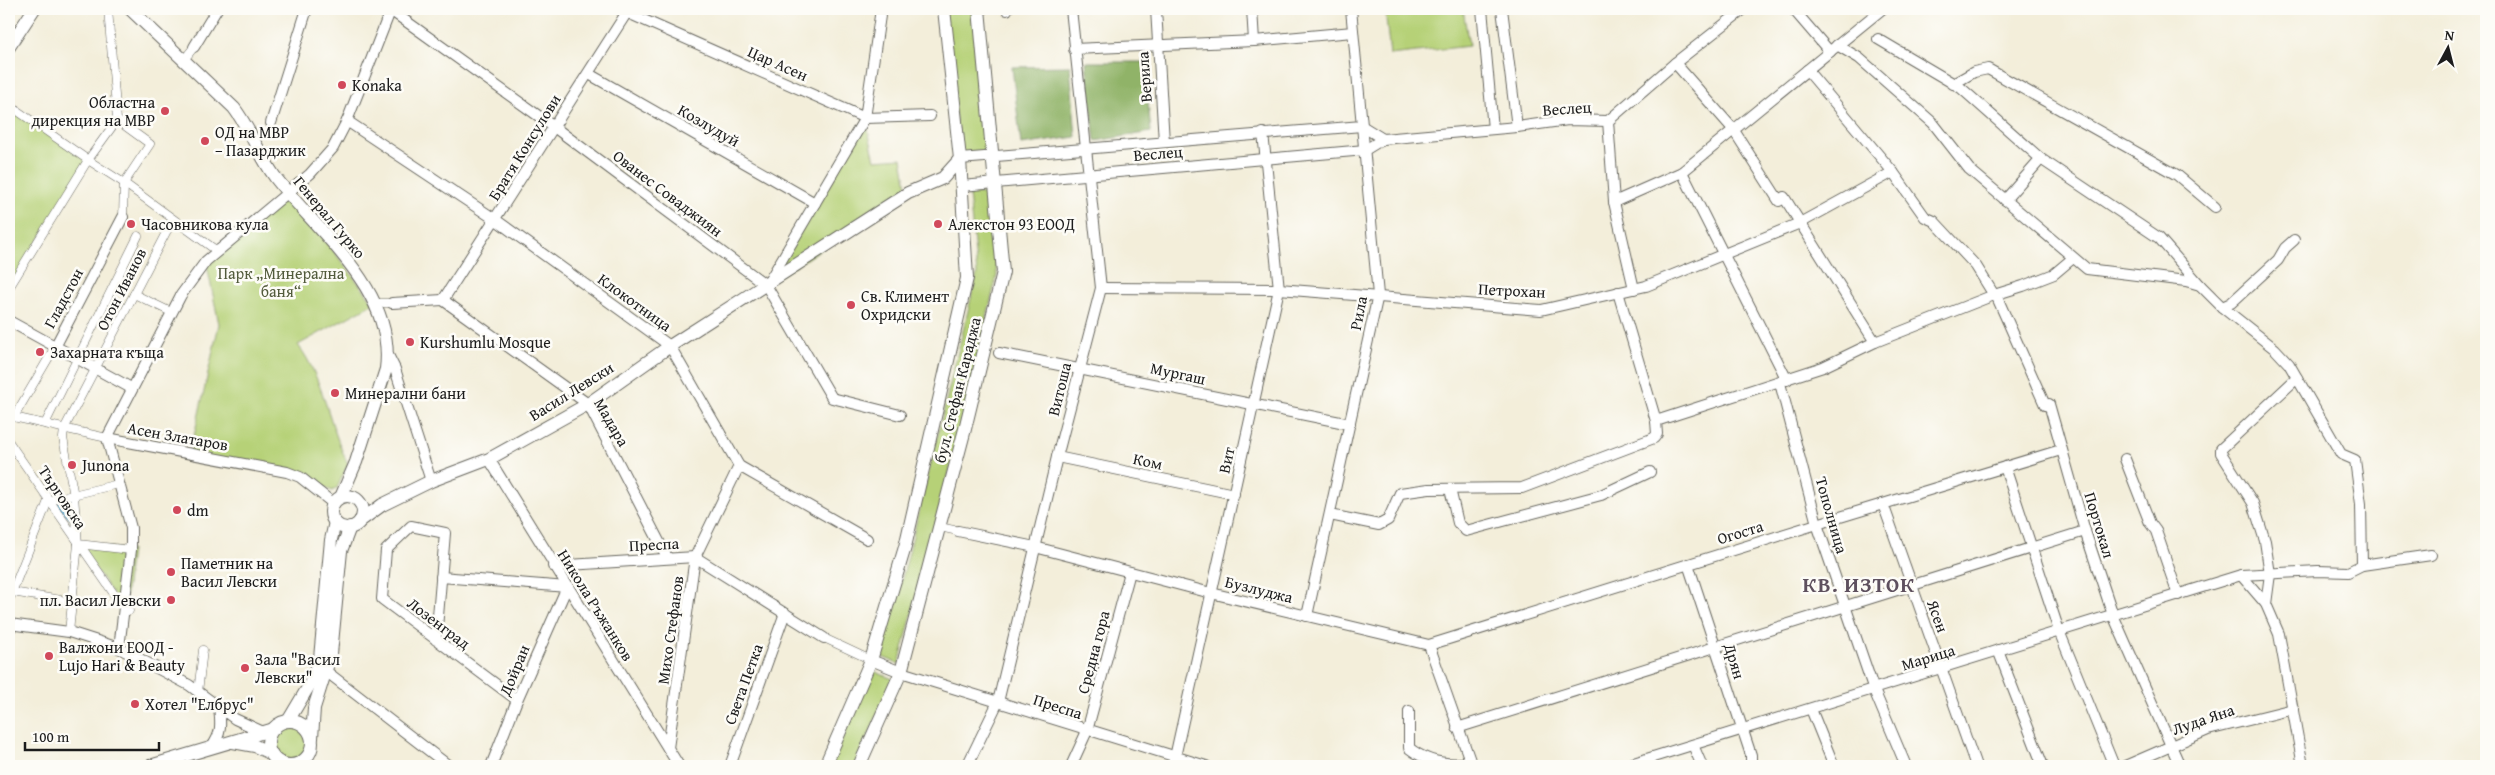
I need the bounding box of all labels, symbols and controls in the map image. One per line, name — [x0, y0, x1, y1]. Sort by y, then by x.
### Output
north arrow — [2422, 22, 2472, 72]
text: N — [2444, 25, 2456, 46]
street label: Цар Асен — [744, 39, 812, 87]
street label: Верила — [1130, 50, 1158, 103]
place label: Konaka — [352, 73, 402, 97]
marker: Konaka — [336, 79, 348, 91]
street label: Братя Консулови — [482, 89, 567, 205]
place label: Областна дирекция на МВР — [31, 90, 155, 132]
street label: Веслец — [1542, 94, 1592, 122]
street label: Козлудуй — [673, 98, 745, 153]
marker: Областна дирекция на МВР — [159, 105, 171, 117]
place label: ОД на МВР – Пазарджик — [215, 120, 306, 162]
marker: ОД на МВР – Пазарджик — [199, 135, 211, 147]
street label: Веслец — [1133, 139, 1183, 167]
street label: Ованес Соваджиян — [608, 144, 728, 242]
street label: Генерал Гурко — [288, 170, 372, 264]
place label: Часовникова кула — [141, 212, 269, 236]
place label: Алекстон 93 ЕООД — [948, 212, 1075, 236]
marker: Часовникова кула — [125, 218, 137, 230]
marker: Алекстон 93 ЕООД — [932, 218, 944, 230]
street label: Отон Иванов — [90, 243, 152, 334]
park label: Парк „Минерална баня“ — [218, 261, 345, 303]
street label: Гладстон — [37, 264, 89, 332]
street label: Клокотница — [593, 267, 677, 337]
street label: Петрохан — [1478, 276, 1546, 304]
place label: Св. Климент Охридски — [861, 284, 949, 326]
street label: Рила — [1343, 293, 1373, 332]
marker: Св. Климент Охридски — [845, 299, 857, 311]
street label: бул. Стефан Караджа — [927, 314, 987, 465]
place label: Kurshumlu Mosque — [420, 330, 551, 354]
marker: Kurshumlu Mosque — [404, 336, 416, 348]
place label: Захарната къща — [50, 340, 164, 364]
marker: Захарната къща — [34, 346, 46, 358]
street label: Васил Левски — [524, 355, 619, 427]
street label: Мургаш — [1148, 355, 1208, 391]
street label: Витоша — [1041, 359, 1077, 418]
place label: Минерални бани — [345, 381, 466, 405]
marker: Минерални бани — [329, 387, 341, 399]
street label: Мадара — [588, 393, 636, 451]
street label: Асен Златаров — [126, 415, 230, 457]
street label: Вит — [1211, 444, 1241, 476]
street label: Ком — [1131, 446, 1165, 476]
place label: Junona — [80, 453, 130, 477]
marker: Junona — [66, 459, 78, 471]
street label: Търговска — [33, 460, 94, 534]
street label: Тополница — [1810, 474, 1854, 556]
street label: Портокал — [2079, 489, 2121, 561]
place label: dm — [187, 498, 209, 522]
marker: dm — [171, 504, 183, 516]
street label: Огоста — [1714, 514, 1766, 550]
street label: Преспа — [628, 531, 680, 557]
street label: Никола Ръжанков — [552, 545, 640, 666]
place label: Паметник на Васил Левски — [181, 551, 278, 593]
marker: Паметник на Васил Левски — [165, 566, 177, 578]
street label: Бузлуджа — [1223, 569, 1296, 609]
district label: КВ. ИЗТОК — [1803, 569, 1915, 600]
street label: Михо Стефанов — [651, 574, 690, 686]
place label: пл. Васил Левски — [40, 588, 161, 612]
street label: Лозенград — [402, 591, 476, 655]
marker: пл. Васил Левски — [165, 594, 177, 606]
street label: Ясен — [1921, 595, 1955, 636]
street label: Средна гора — [1070, 607, 1116, 696]
place label: Валжони ЕООД - Lujo Hari & Beauty — [59, 635, 185, 677]
street label: Марица — [1898, 637, 1958, 677]
street label: Дрян — [1718, 639, 1752, 682]
street label: Света Петка — [717, 640, 769, 728]
street label: Дойран — [492, 641, 535, 700]
place label: Зала "Васил Левски" — [255, 647, 340, 689]
marker: Валжони ЕООД - Lujo Hari & Beauty — [43, 650, 55, 662]
marker: Зала "Васил Левски" — [239, 662, 251, 674]
street label: Преспа — [1030, 687, 1086, 725]
place label: Хотел "Елбрус" — [145, 692, 254, 716]
street label: Луда Яна — [2169, 697, 2238, 741]
marker: Хотел "Елбрус" — [129, 698, 141, 710]
scale bar — [25, 720, 159, 752]
text: 100 m — [32, 726, 70, 747]

